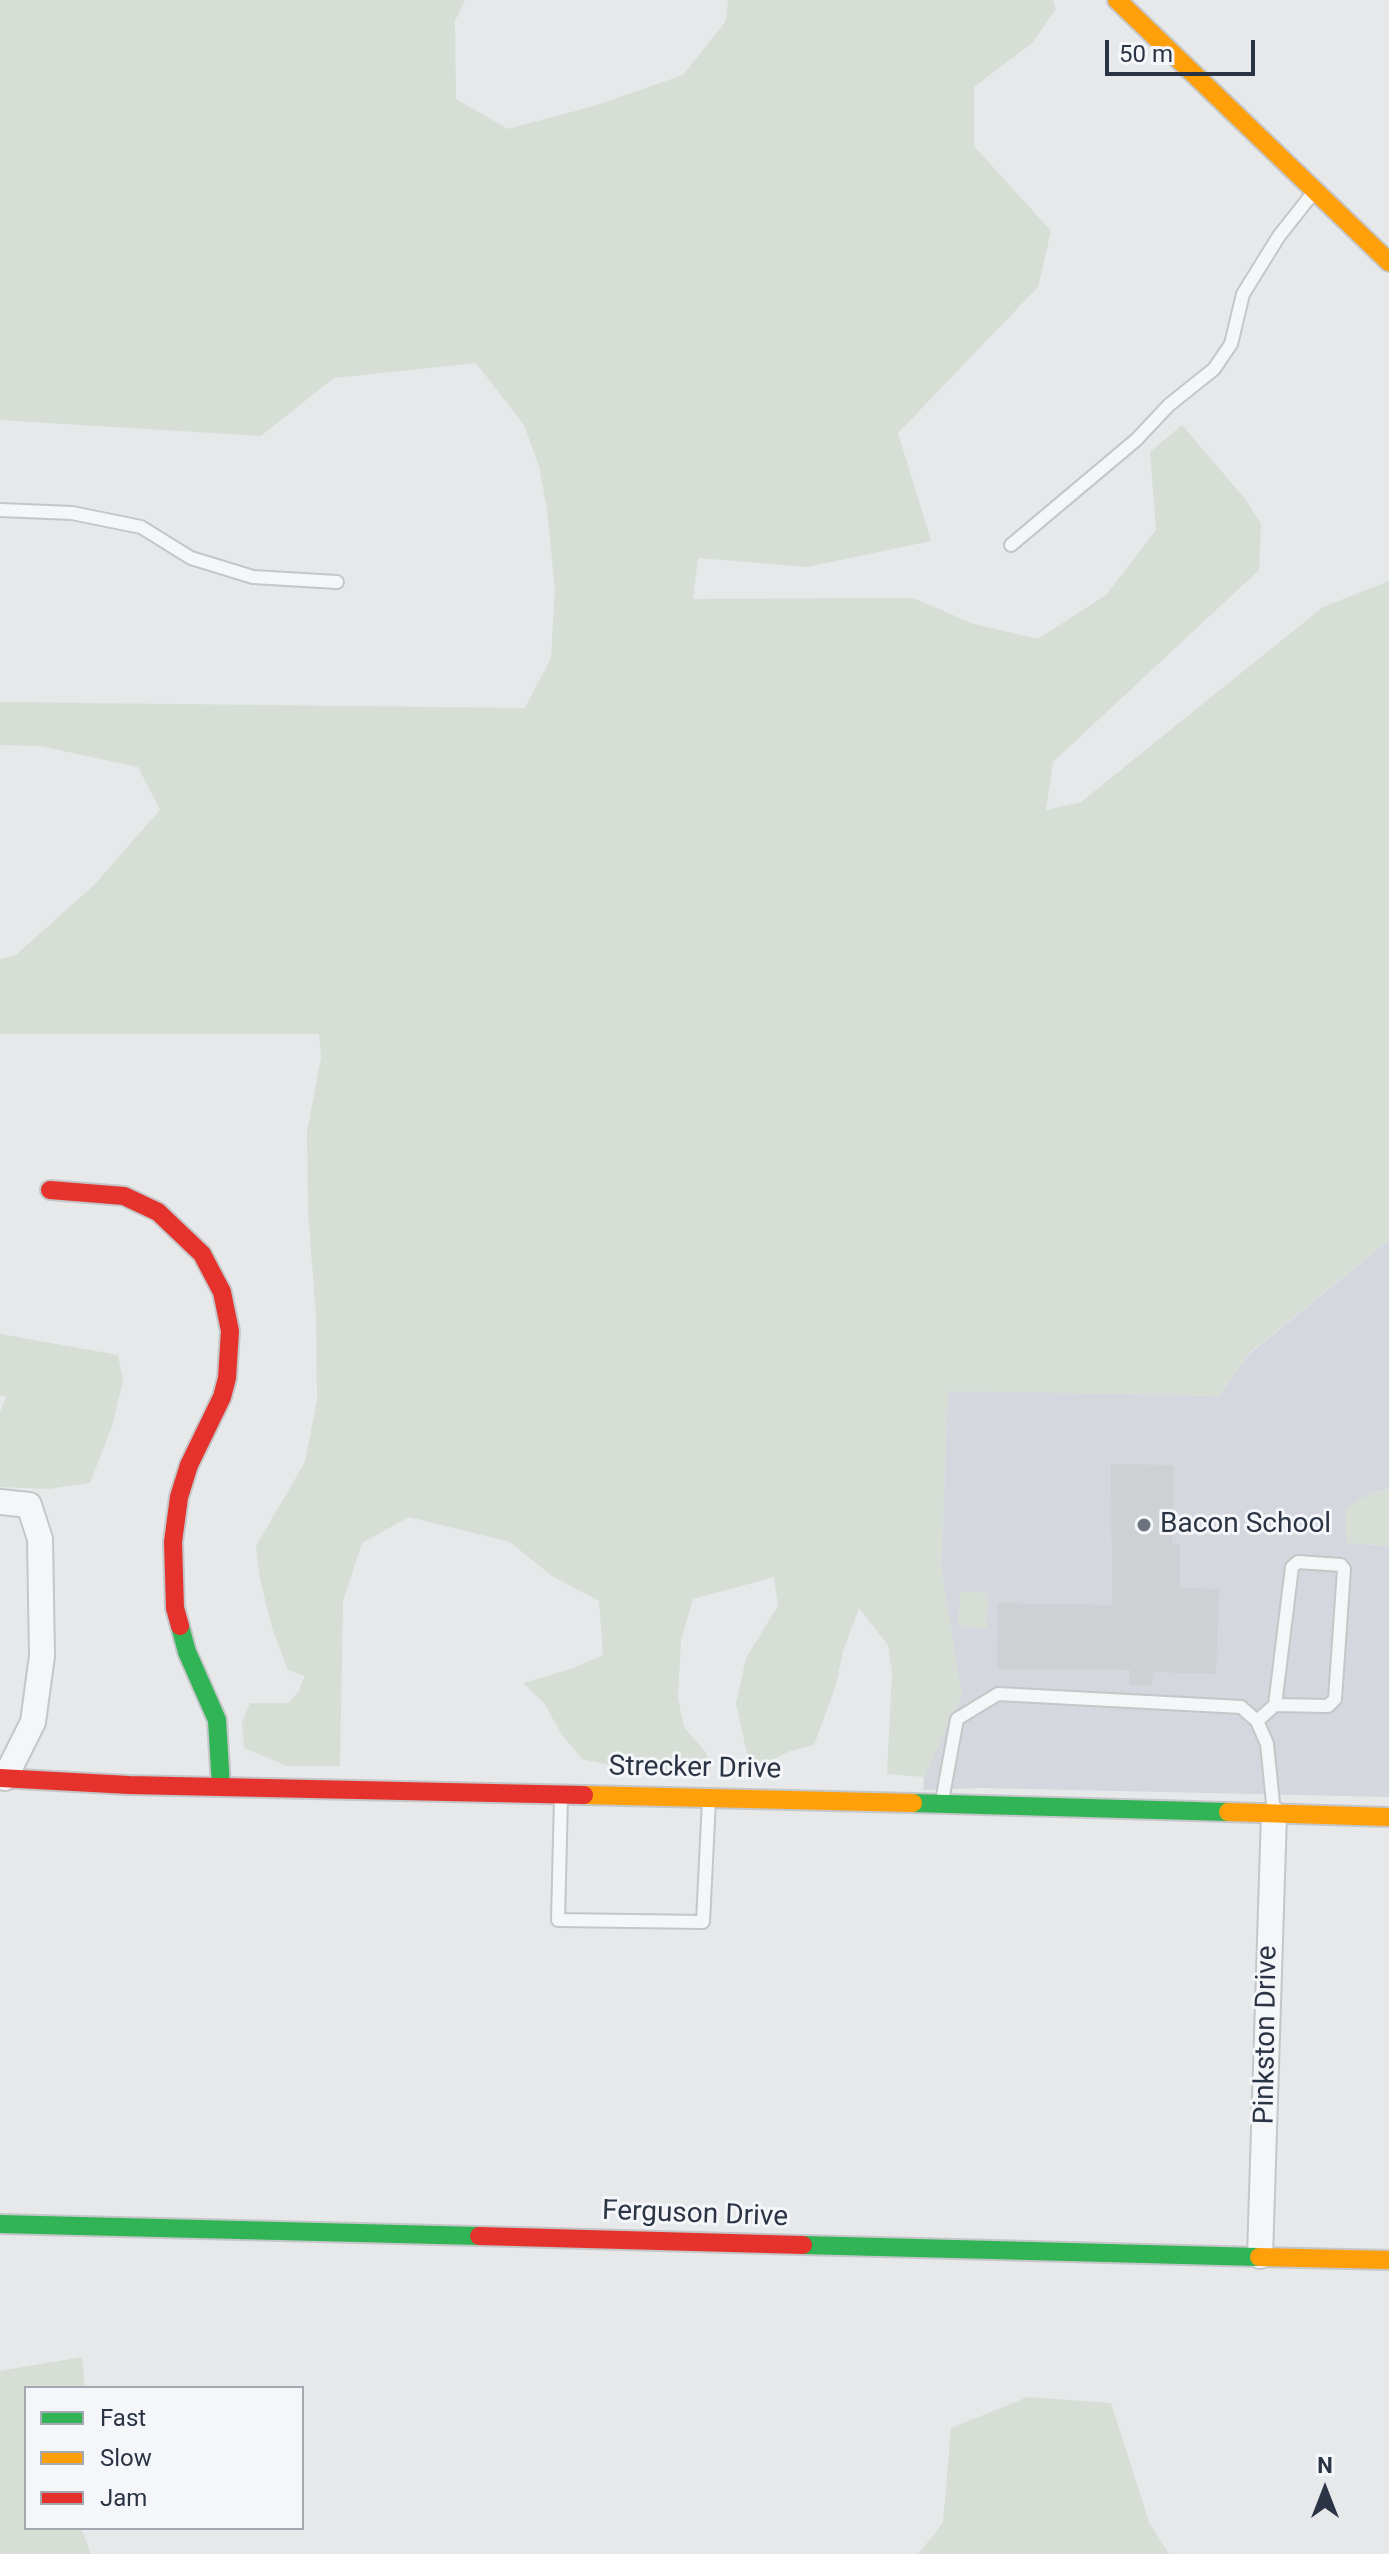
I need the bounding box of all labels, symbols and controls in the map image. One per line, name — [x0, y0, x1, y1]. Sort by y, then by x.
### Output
scale bar — [1109, 24, 1259, 74]
text: 50 m — [1119, 40, 1173, 68]
place label: Bacon School — [1160, 1508, 1331, 1542]
marker: Bacon School — [1135, 1516, 1153, 1534]
street label: Strecker Drive — [608, 1751, 782, 1787]
street label: Pinkston Drive — [1249, 1945, 1285, 2125]
street label: Ferguson Drive — [601, 2195, 789, 2235]
legend — [24, 2386, 304, 2530]
text: Fast — [100, 2404, 146, 2432]
text: Slow — [100, 2444, 152, 2472]
north arrow — [1285, 2450, 1365, 2530]
text: N — [1317, 2453, 1333, 2478]
text: Jam — [100, 2484, 147, 2512]

